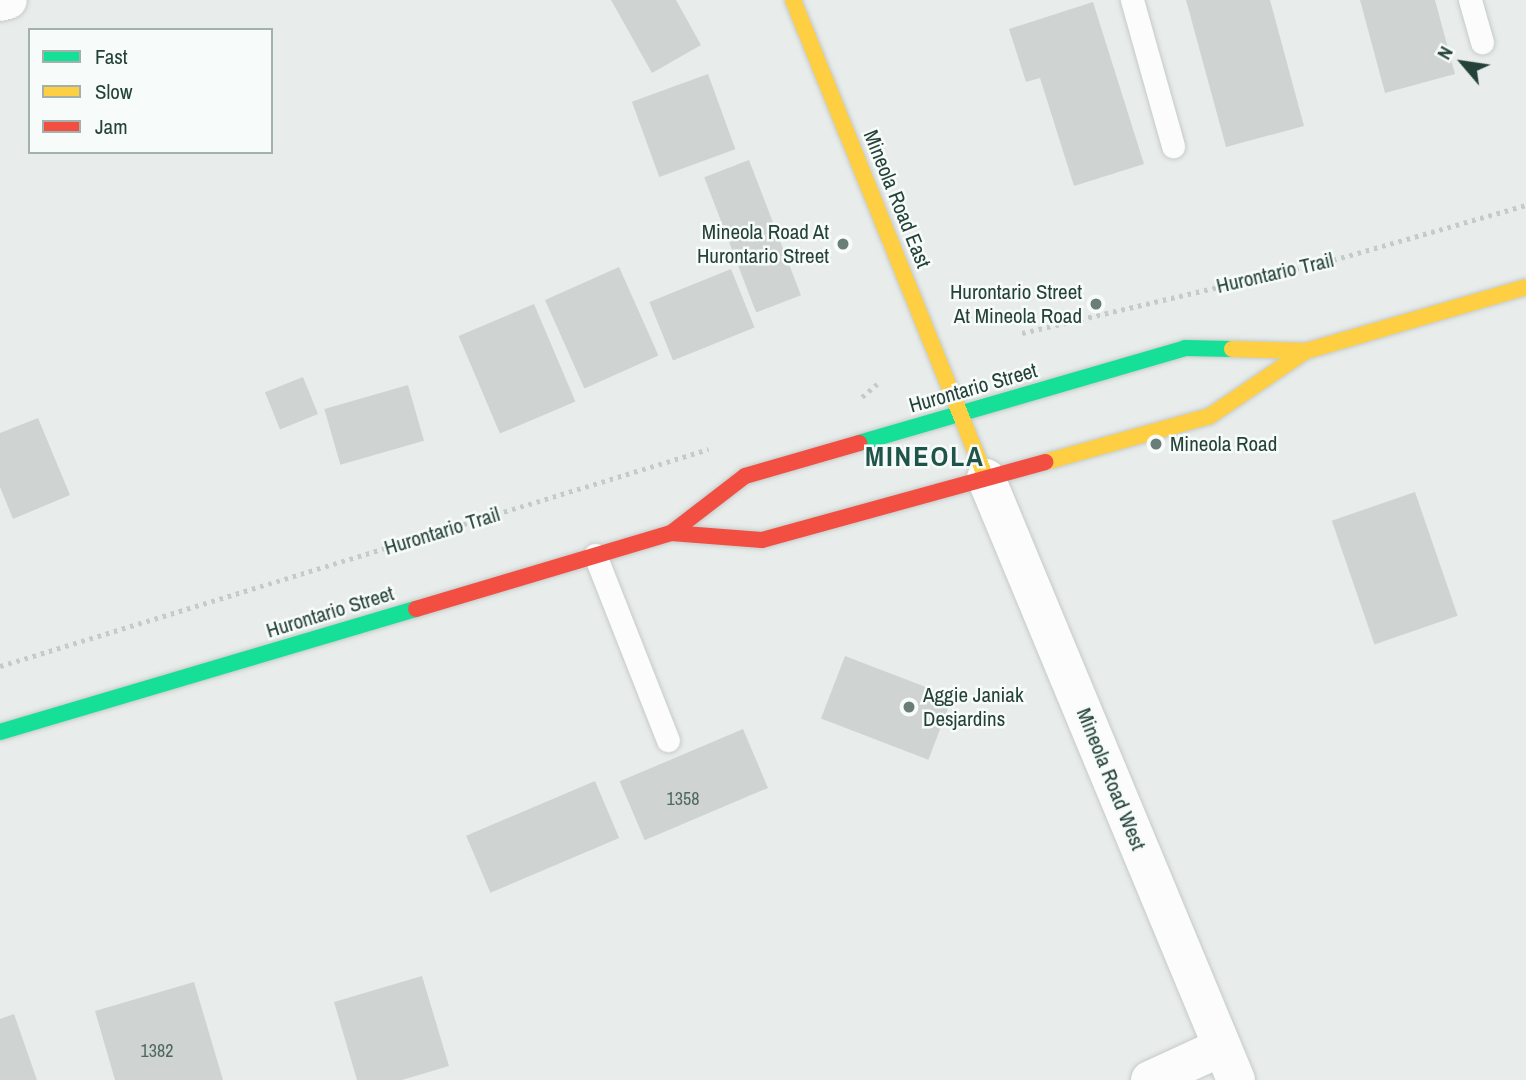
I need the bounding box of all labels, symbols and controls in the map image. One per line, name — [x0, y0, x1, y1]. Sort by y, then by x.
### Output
legend — [28, 28, 273, 154]
north arrow — [1428, 28, 1498, 98]
text: Fast — [95, 42, 128, 71]
text: N — [1431, 42, 1459, 64]
text: Slow — [95, 77, 132, 106]
text: Jam — [95, 112, 128, 141]
street label: Mineola Road East — [858, 126, 936, 272]
place label: Mineola Road At Hurontario Street — [697, 219, 829, 269]
marker: Mineola Road At Hurontario Street — [835, 236, 851, 252]
street label: Hurontario Trail — [1214, 247, 1336, 299]
place label: Hurontario Street At Mineola Road — [950, 279, 1082, 329]
marker: Hurontario Street At Mineola Road — [1088, 296, 1104, 312]
street label: Hurontario Street — [906, 358, 1040, 418]
place label: Mineola Road — [1170, 431, 1277, 457]
marker: Mineola Road — [1148, 436, 1164, 452]
district label: MINEOLA — [866, 439, 984, 473]
street label: Hurontario Trail — [381, 501, 503, 561]
street label: Hurontario Street — [263, 581, 397, 643]
place label: Aggie Janiak Desjardins — [923, 682, 1024, 732]
marker: Aggie Janiak Desjardins — [901, 699, 917, 715]
street label: Mineola Road West — [1071, 704, 1151, 854]
house number: 1358 — [667, 788, 699, 810]
house number: 1382 — [141, 1040, 173, 1062]

